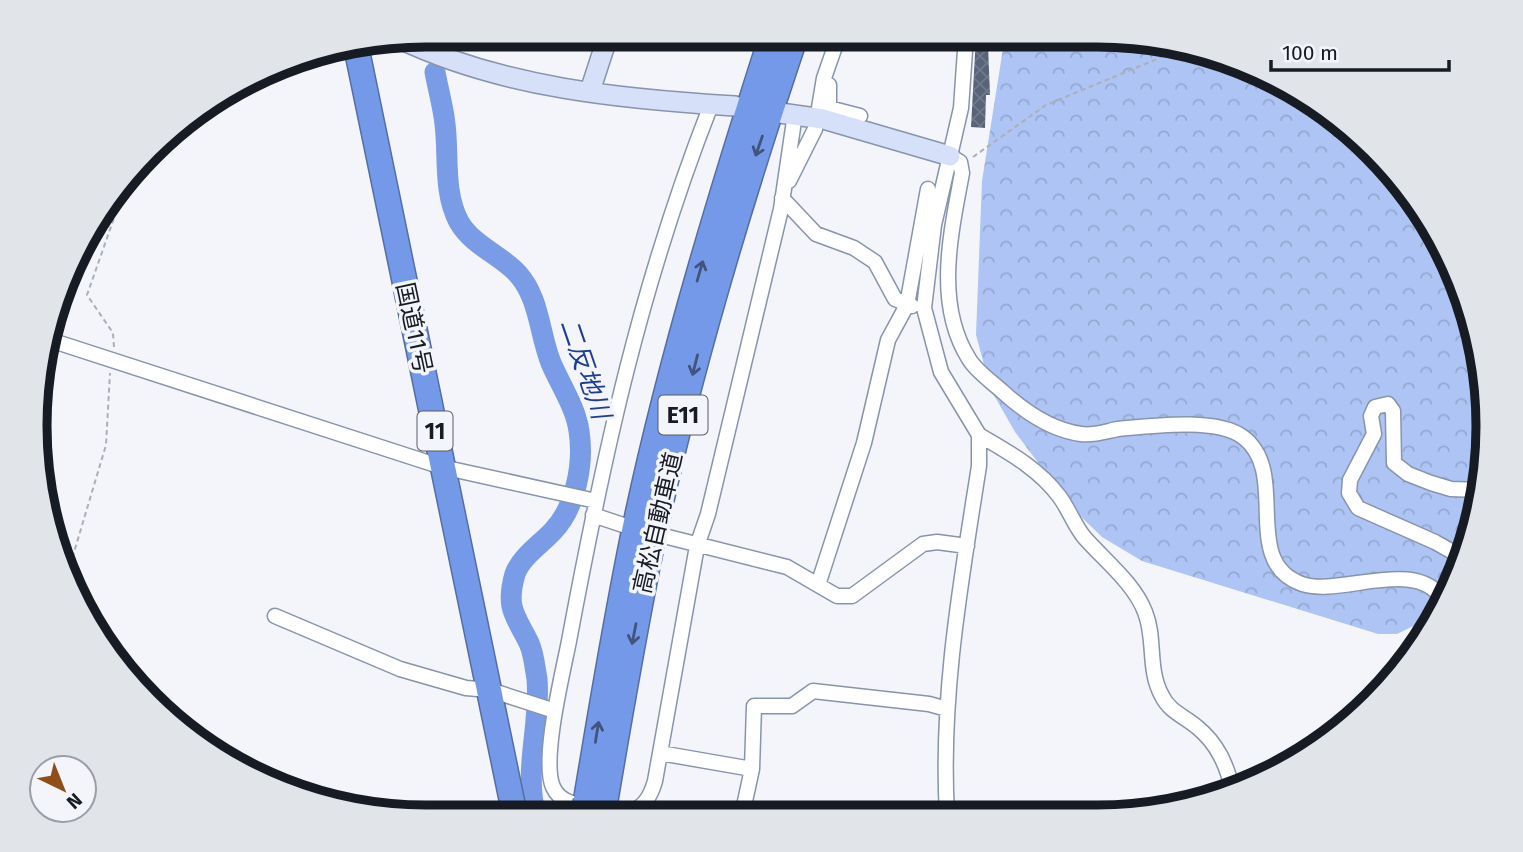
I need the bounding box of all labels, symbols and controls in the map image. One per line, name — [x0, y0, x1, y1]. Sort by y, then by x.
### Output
scale bar — [1271, 28, 1450, 72]
text: 100 m — [1282, 40, 1338, 66]
one-way arrow — [752, 135, 764, 157]
one-way arrow — [694, 261, 707, 283]
street label: 国道11号 — [391, 280, 437, 376]
water label: 二反地川 — [553, 315, 618, 426]
one-way arrow — [688, 353, 701, 376]
road number: E11 — [658, 396, 708, 434]
road number: 11 — [418, 412, 452, 450]
street label: 高松自動車道 — [628, 450, 688, 596]
one-way arrow — [627, 623, 641, 645]
one-way arrow — [591, 721, 604, 744]
north arrow — [28, 754, 98, 824]
text: N — [62, 788, 87, 814]

